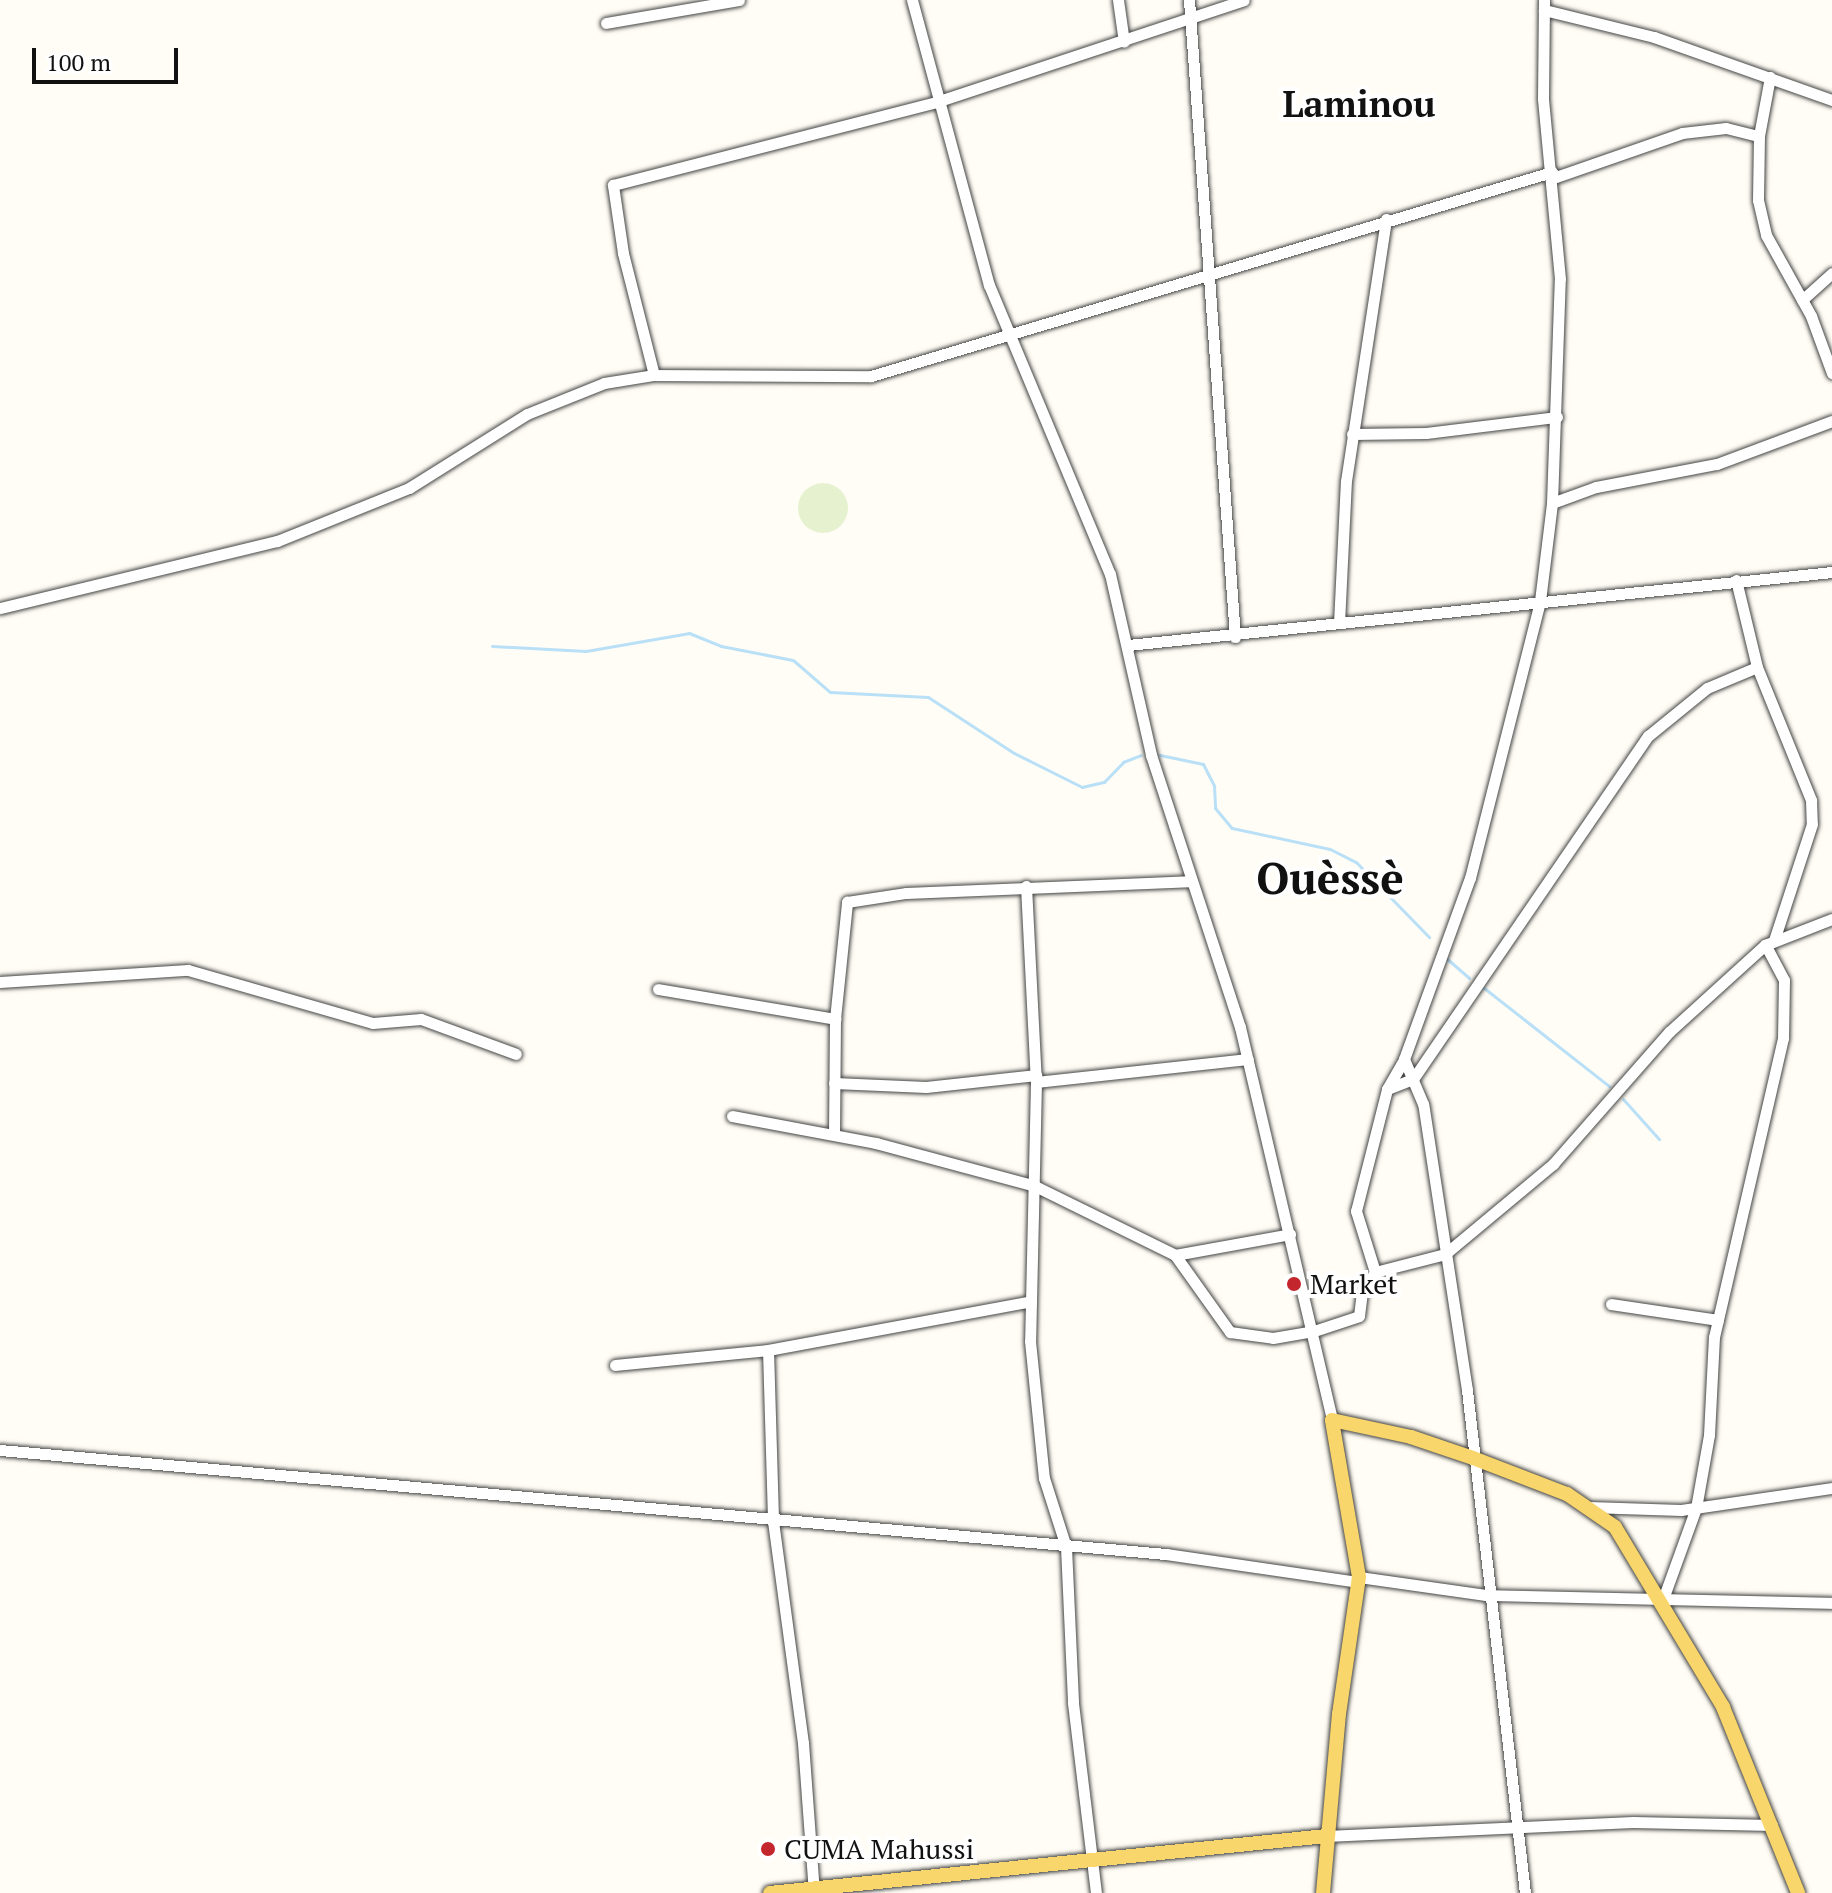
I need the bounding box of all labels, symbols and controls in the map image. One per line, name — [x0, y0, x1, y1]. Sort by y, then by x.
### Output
scale bar — [36, 32, 182, 82]
text: 100 m — [46, 46, 111, 78]
district label: Laminou — [1282, 82, 1436, 126]
district label: Ouèssè — [1256, 852, 1404, 904]
place label: Market — [1310, 1267, 1398, 1301]
marker: Market — [1285, 1275, 1303, 1293]
place label: CUMA Mahussi — [784, 1832, 975, 1866]
marker: CUMA Mahussi — [759, 1840, 777, 1858]

